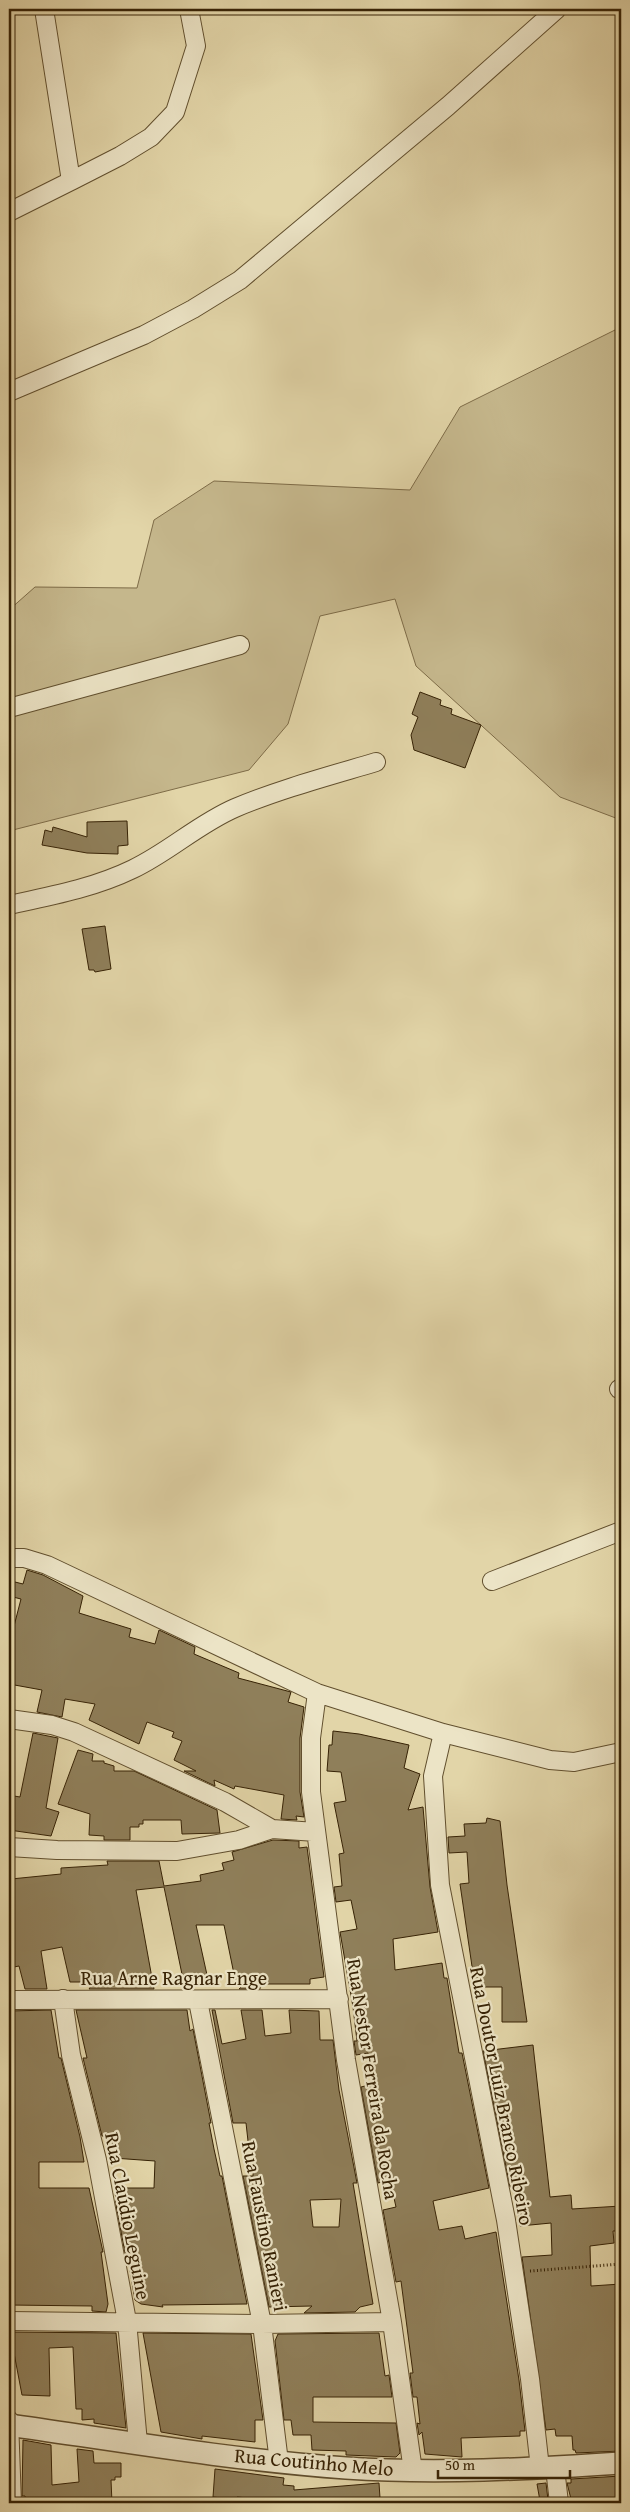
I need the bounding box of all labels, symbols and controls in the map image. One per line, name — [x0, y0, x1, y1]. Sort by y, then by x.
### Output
street label: Rua Nestor Ferreira da Rocha — [340, 1956, 407, 2202]
street label: Rua Arne Ragnar Enge — [81, 1963, 267, 1992]
street label: Rua Doutor Luiz Branco Ribeiro — [463, 1964, 542, 2228]
street label: Rua Claúdio Leguine — [98, 2130, 159, 2302]
street label: Rua Faustino Ranieri — [235, 2138, 296, 2314]
street label: Rua Coutinho Melo — [233, 2440, 395, 2483]
scale bar — [438, 2447, 570, 2479]
text: 50 m — [445, 2454, 476, 2475]

